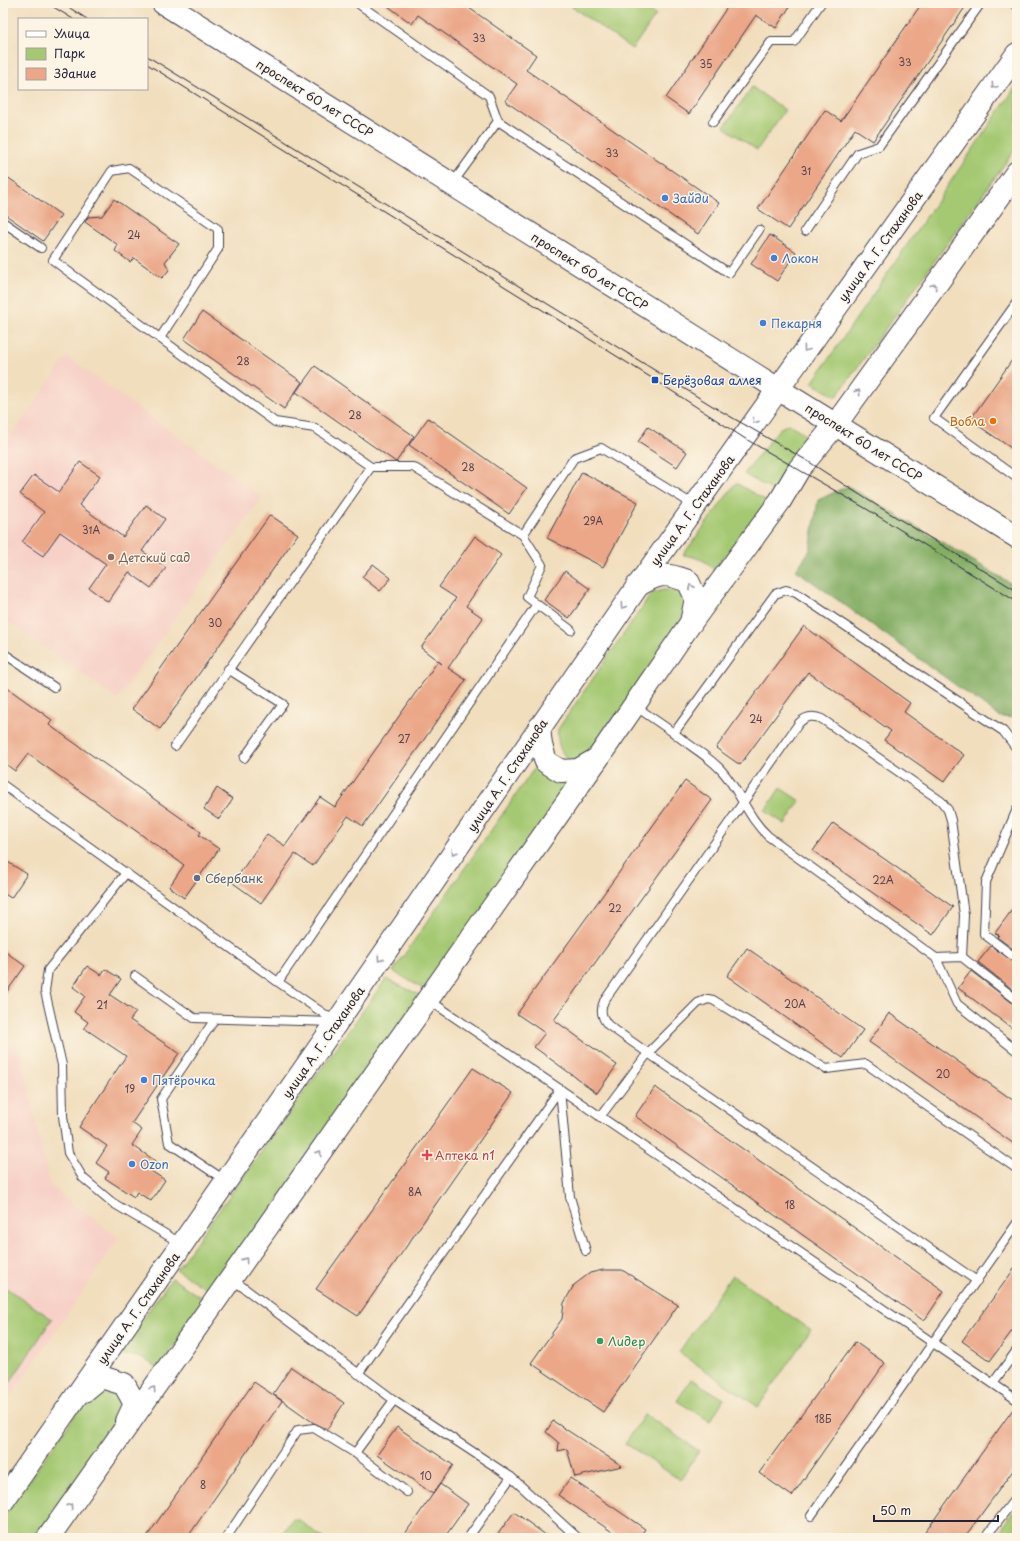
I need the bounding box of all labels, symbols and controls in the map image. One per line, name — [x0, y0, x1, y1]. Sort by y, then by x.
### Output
legend — [18, 18, 148, 90]
text: Улица — [54, 24, 90, 42]
house number: 33 — [472, 30, 486, 45]
text: Парк — [54, 44, 86, 62]
house number: 33 — [898, 54, 912, 69]
street label: проспект 60 лет СССР — [253, 55, 377, 141]
house number: 35 — [700, 56, 712, 71]
text: Здание — [54, 64, 96, 82]
one-way arrow — [991, 82, 999, 89]
house number: 33 — [605, 145, 619, 160]
house number: 31 — [801, 163, 811, 178]
street label: улица А. Г. Стаханова — [834, 187, 927, 305]
place label: Зайди — [673, 189, 709, 207]
marker: Зайди — [660, 193, 670, 203]
house number: 24 — [127, 227, 141, 242]
street label: проспект 60 лет СССР — [528, 228, 652, 314]
place label: Локон — [782, 249, 819, 267]
marker: Локон — [769, 253, 779, 263]
one-way arrow — [929, 284, 936, 291]
place label: Пекарня — [771, 314, 822, 332]
marker: Пекарня — [758, 318, 768, 328]
one-way arrow — [804, 344, 811, 351]
house number: 28 — [236, 353, 250, 368]
place label: Берёзовая аллея — [663, 371, 762, 389]
marker: Берёзовая аллея — [650, 375, 660, 385]
one-way arrow — [853, 389, 861, 396]
street label: проспект 60 лет СССР — [802, 399, 926, 485]
house number: 28 — [348, 407, 362, 422]
place label: Вобла — [949, 412, 986, 430]
one-way arrow — [753, 416, 760, 423]
marker: Вобла — [988, 416, 998, 426]
street label: улица А. Г. Стаханова — [646, 451, 739, 569]
house number: 28 — [461, 459, 475, 474]
house number: 29А — [583, 513, 603, 528]
house number: 31А — [82, 522, 100, 537]
place label: Детский сад — [118, 548, 190, 566]
marker: Детский сад — [106, 552, 116, 562]
one-way arrow — [688, 583, 696, 591]
one-way arrow — [620, 602, 628, 609]
house number: 30 — [208, 615, 222, 630]
house number: 24 — [749, 711, 763, 726]
street label: улица А. Г. Стаханова — [462, 714, 552, 835]
house number: 27 — [398, 731, 411, 746]
one-way arrow — [452, 847, 459, 854]
place label: Сбербанк — [205, 869, 264, 887]
house number: 22А — [872, 872, 894, 887]
marker: Сбербанк — [192, 873, 202, 883]
house number: 22 — [608, 900, 622, 915]
one-way arrow — [377, 955, 385, 962]
street label: улица А. Г. Стаханова — [278, 982, 369, 1102]
house number: 20А — [784, 996, 806, 1011]
house number: 21 — [96, 997, 108, 1012]
house number: 20 — [936, 1066, 950, 1081]
place label: Пятёрочка — [152, 1071, 216, 1089]
marker: Пятёрочка — [139, 1075, 149, 1085]
house number: 19 — [125, 1081, 135, 1096]
place label: Аптека n1 — [435, 1146, 495, 1164]
one-way arrow — [314, 1150, 322, 1157]
marker: Аптека n1 — [422, 1150, 432, 1160]
place label: Ozon — [140, 1155, 169, 1173]
marker: Ozon — [127, 1159, 137, 1169]
house number: 8А — [408, 1184, 422, 1199]
house number: 18 — [785, 1197, 795, 1212]
street label: улица А. Г. Стаханова — [93, 1248, 184, 1368]
one-way arrow — [240, 1257, 247, 1264]
place label: Лидер — [608, 1332, 645, 1350]
marker: Лидер — [595, 1336, 605, 1346]
one-way arrow — [148, 1386, 155, 1393]
house number: 18Б — [814, 1411, 832, 1426]
house number: 10 — [420, 1468, 432, 1483]
house number: 8 — [200, 1477, 206, 1492]
scale bar — [874, 1497, 998, 1523]
text: 50 m — [880, 1501, 911, 1519]
one-way arrow — [65, 1503, 73, 1510]

